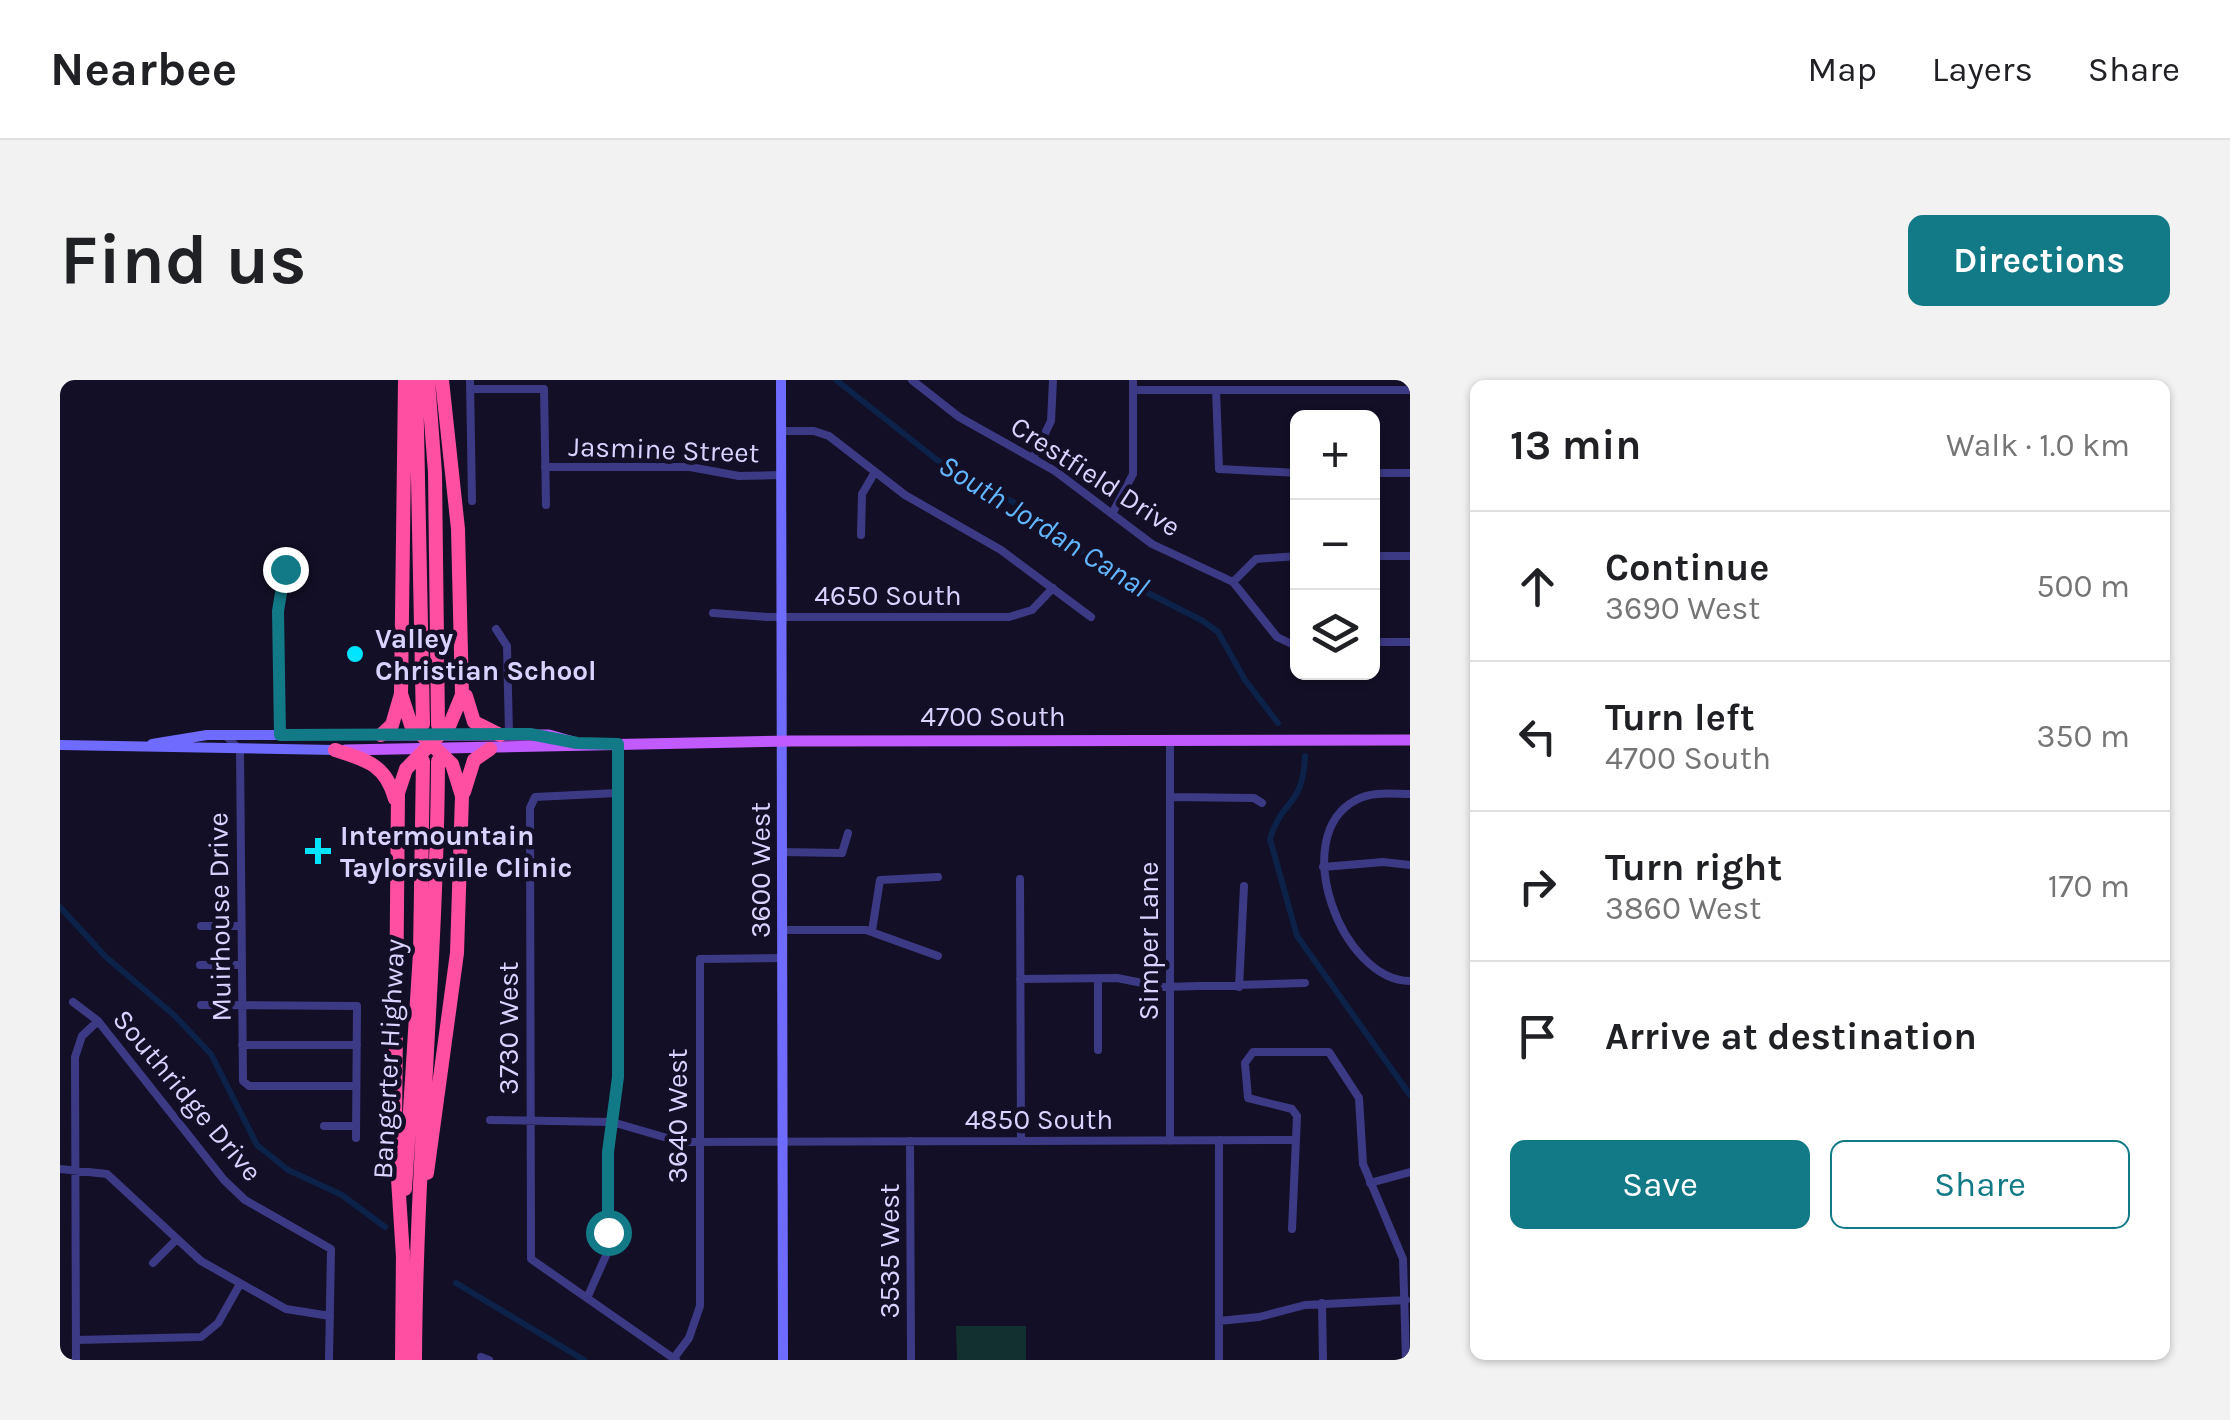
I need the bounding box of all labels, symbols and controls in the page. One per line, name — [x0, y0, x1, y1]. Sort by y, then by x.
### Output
text: Nearbee — [50, 41, 237, 97]
text: Map — [1807, 49, 1877, 90]
text: Layers — [1932, 49, 2033, 90]
text: Share — [2088, 49, 2180, 90]
button: Directions — [1908, 215, 2170, 306]
text: Find us — [60, 219, 306, 301]
street label: Crestfield Drive — [1005, 409, 1187, 544]
map controls — [1290, 410, 1380, 680]
button: + — [1290, 410, 1380, 500]
text: 13 min — [1510, 420, 1642, 470]
text: Walk · 1.0 km — [1946, 427, 2130, 464]
street label: Jasmine Street — [568, 430, 760, 469]
water label: South Jordan Canal — [932, 447, 1156, 605]
button: − — [1290, 500, 1380, 590]
text: Continue — [1605, 545, 1769, 590]
route end — [263, 547, 309, 593]
icon: ahead — [1510, 559, 1565, 614]
text: 500 m — [2036, 568, 2130, 605]
street label: 4650 South — [814, 579, 962, 612]
button: layers — [1290, 590, 1380, 680]
text: 3690 West — [1605, 590, 1760, 627]
place label: Valley Christian School — [375, 622, 597, 687]
marker: Valley Christian School — [344, 643, 366, 665]
text: Turn left — [1605, 695, 1755, 740]
street label: 4700 South — [920, 700, 1066, 733]
icon: left — [1510, 709, 1565, 764]
text: 350 m — [2037, 718, 2130, 755]
text: 4700 South — [1605, 740, 1771, 777]
street label: 3600 West — [744, 802, 777, 938]
street label: Muirhouse Drive — [201, 812, 238, 1022]
place label: Intermountain Taylorsville Clinic — [340, 819, 572, 884]
marker: Intermountain Taylorsville Clinic — [305, 838, 331, 864]
text: Turn right — [1605, 845, 1782, 890]
icon: right — [1510, 859, 1565, 914]
street label: Simper Lane — [1132, 862, 1165, 1020]
text: 170 m — [2048, 868, 2130, 905]
text: 3860 West — [1605, 890, 1761, 927]
street label: Bangerter Highway — [366, 938, 411, 1180]
street label: 3730 West — [492, 961, 525, 1095]
street label: Southridge Drive — [106, 1003, 269, 1188]
icon: arrive — [1510, 1009, 1565, 1064]
text: Arrive at destination — [1605, 1014, 1977, 1059]
street label: 3640 West — [661, 1048, 694, 1184]
street label: 4850 South — [965, 1103, 1113, 1136]
button: Save — [1510, 1140, 1810, 1229]
button: Share — [1830, 1140, 2130, 1229]
street label: 3535 West — [873, 1183, 906, 1319]
route start — [586, 1210, 632, 1256]

